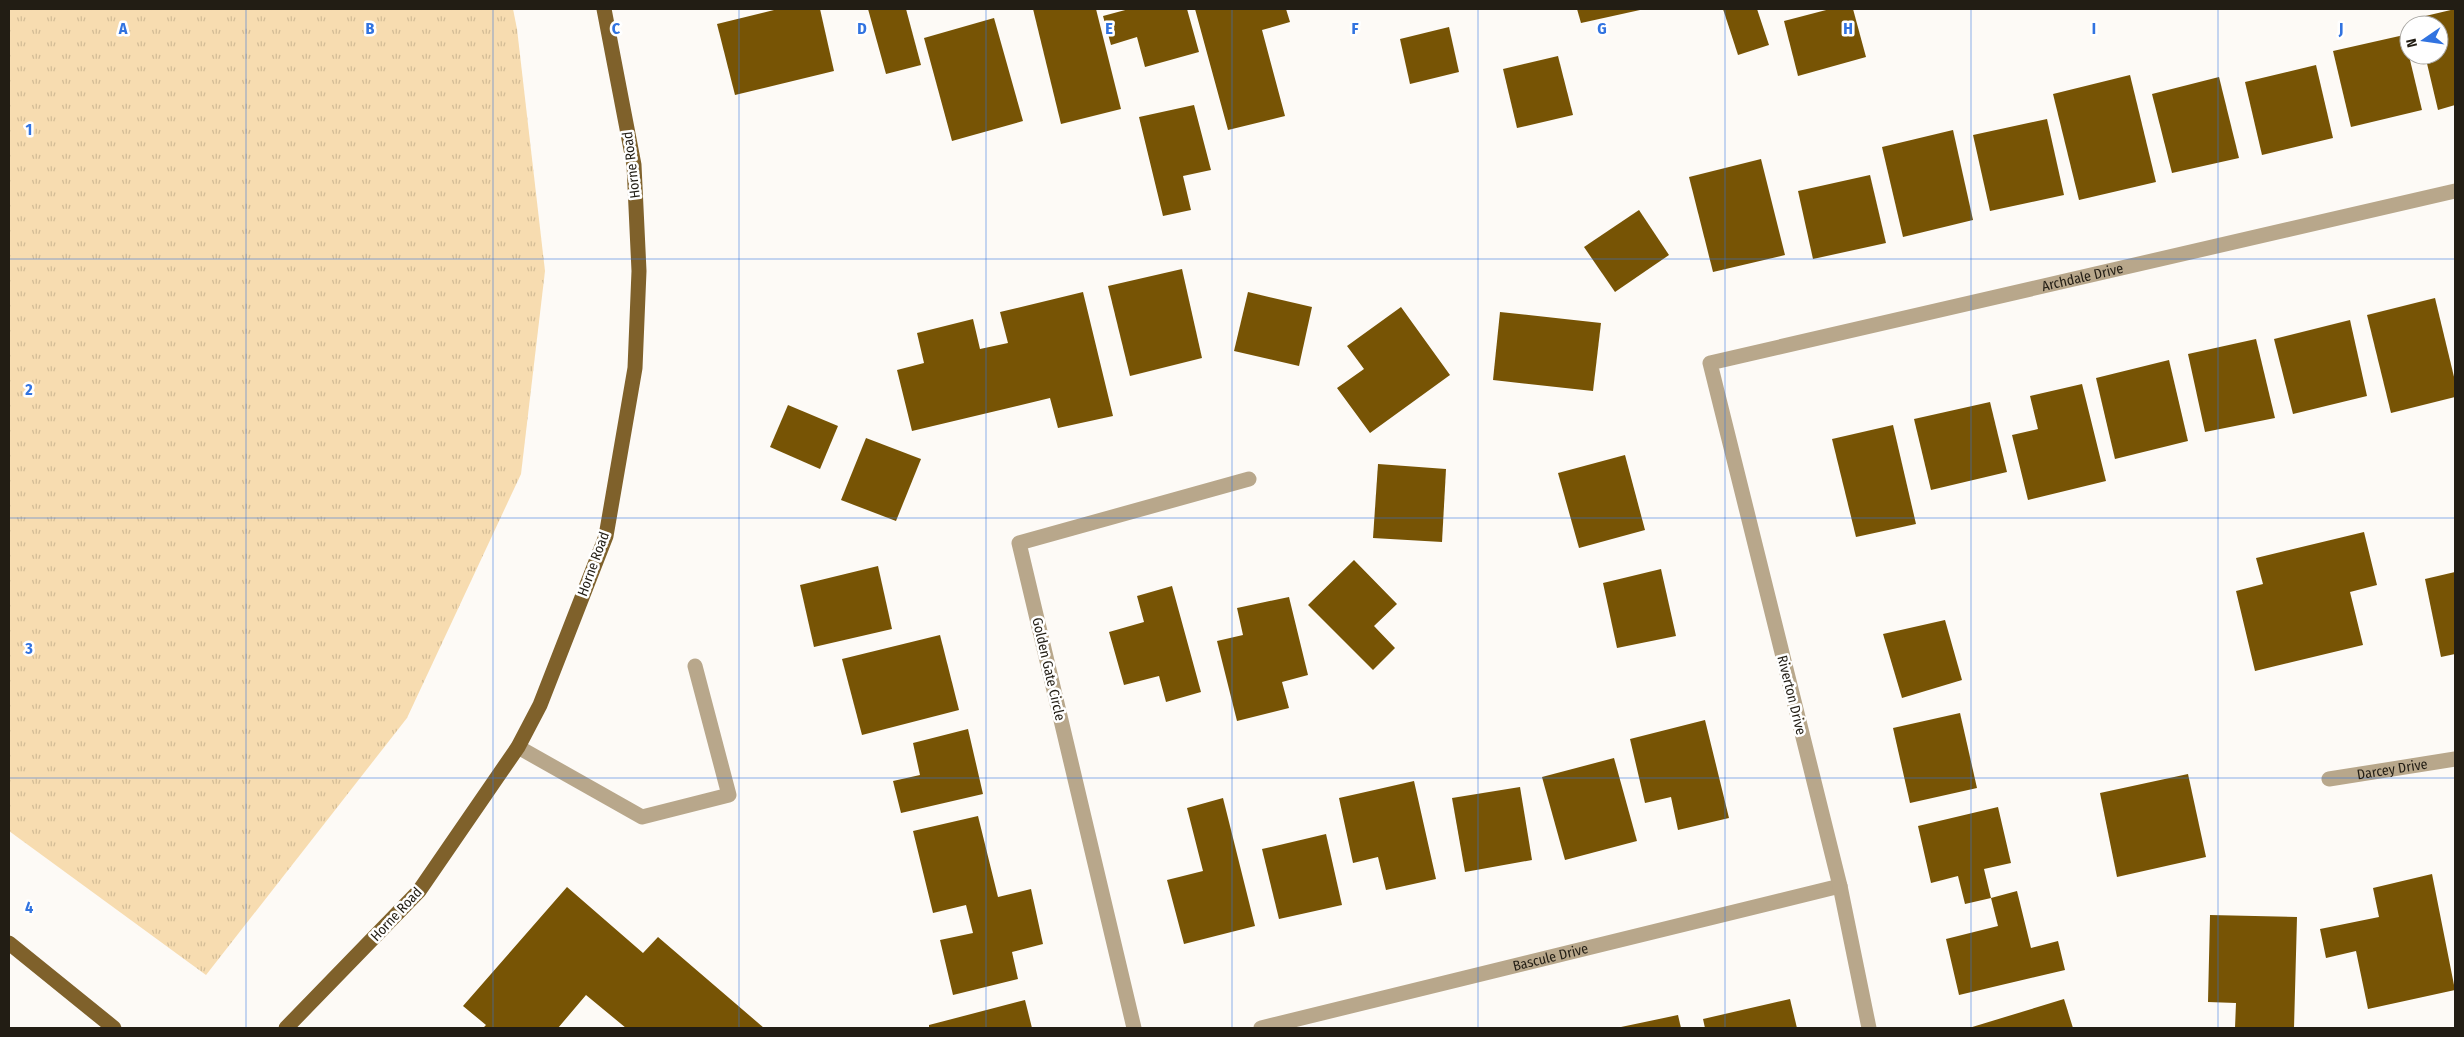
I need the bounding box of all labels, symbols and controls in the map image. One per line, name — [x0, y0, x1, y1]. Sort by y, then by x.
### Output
north arrow — [2399, 15, 2449, 65]
text: A — [118, 19, 128, 38]
text: B — [366, 19, 375, 38]
text: C — [612, 19, 621, 38]
text: D — [857, 19, 867, 38]
text: E — [1105, 19, 1113, 38]
text: F — [1351, 19, 1359, 38]
text: G — [1597, 19, 1607, 38]
text: H — [1843, 19, 1853, 38]
text: I — [2092, 19, 2096, 38]
text: J — [2338, 19, 2343, 38]
text: N — [2403, 37, 2421, 49]
text: 1 — [26, 120, 32, 139]
street label: Horne Road — [619, 130, 644, 199]
street label: Archdale Drive — [2040, 260, 2125, 295]
text: 2 — [24, 380, 33, 399]
street label: Horne Road — [574, 530, 613, 599]
street label: Golden Gate Circle — [1028, 616, 1069, 722]
text: 3 — [24, 639, 33, 658]
street label: Riverton Drive — [1773, 654, 1810, 737]
street label: Darcey Drive — [2356, 755, 2429, 783]
street label: Horne Road — [367, 884, 426, 945]
text: 4 — [25, 898, 33, 917]
street label: Bascule Drive — [1511, 940, 1590, 975]

